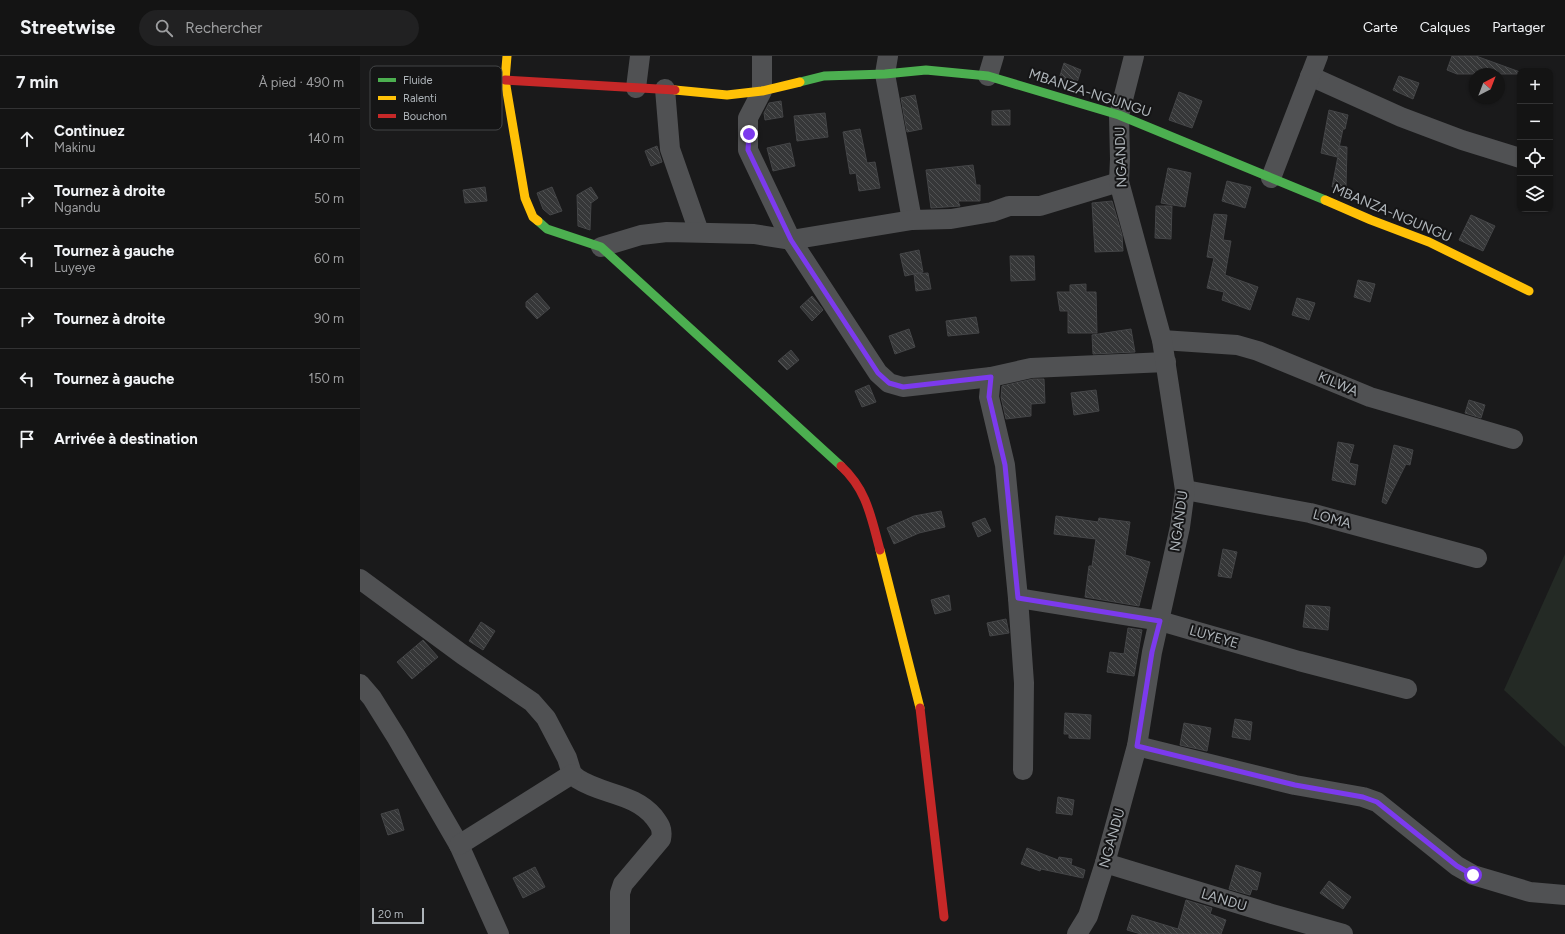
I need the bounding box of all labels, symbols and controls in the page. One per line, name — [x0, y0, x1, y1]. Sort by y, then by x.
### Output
search box — [139, 10, 419, 46]
text: Streetwise — [20, 16, 115, 39]
icon: search — [153, 17, 175, 39]
text: Rechercher — [185, 19, 262, 37]
text: Carte — [1363, 19, 1398, 36]
text: Calques — [1420, 19, 1470, 36]
text: Partager — [1492, 19, 1545, 36]
street label: MBANZA-NGUNGU — [1027, 65, 1153, 121]
legend — [370, 66, 502, 130]
north arrow — [1469, 68, 1505, 104]
map controls — [1517, 68, 1553, 212]
button: + — [1517, 68, 1553, 104]
text: 7 min — [16, 72, 58, 92]
text: Fluide — [403, 74, 433, 87]
text: À pied · 490 m — [259, 75, 344, 90]
text: Ralenti — [403, 92, 437, 105]
button: − — [1517, 104, 1553, 140]
text: Bouchon — [403, 110, 447, 123]
text: Continuez — [54, 122, 125, 140]
route end — [740, 125, 758, 143]
street label: NGANDU — [1111, 126, 1131, 188]
icon: ahead — [16, 128, 38, 150]
text: 140 m — [308, 131, 344, 146]
text: Makinu — [54, 140, 95, 155]
button: locate — [1517, 140, 1553, 176]
button: layers — [1517, 176, 1553, 212]
street label: MBANZA-NGUNGU — [1330, 180, 1454, 246]
text: Tournez à droite — [54, 182, 165, 200]
icon: right — [16, 188, 38, 210]
text: 50 m — [314, 191, 344, 206]
text: Ngandu — [54, 200, 100, 215]
text: Tournez à gauche — [54, 242, 174, 260]
icon: left — [16, 248, 38, 270]
text: 60 m — [314, 251, 344, 266]
text: Luyeye — [54, 260, 95, 275]
icon: right — [16, 308, 38, 330]
text: Tournez à droite — [54, 310, 165, 328]
text: 90 m — [314, 311, 344, 326]
icon: left — [16, 368, 38, 390]
street label: KILWA — [1315, 368, 1361, 400]
text: Tournez à gauche — [54, 370, 174, 388]
text: 150 m — [309, 371, 344, 386]
icon: arrive — [16, 428, 38, 450]
text: Arrivée à destination — [54, 430, 198, 448]
street label: NGANDU — [1166, 489, 1192, 553]
street label: LOMA — [1311, 506, 1354, 532]
street label: LUYEYE — [1187, 622, 1241, 652]
street label: NGANDU — [1095, 806, 1129, 870]
route start — [1464, 866, 1482, 884]
street label: LANDU — [1199, 885, 1249, 915]
scale bar — [372, 906, 424, 925]
text: 20 m — [378, 908, 403, 921]

